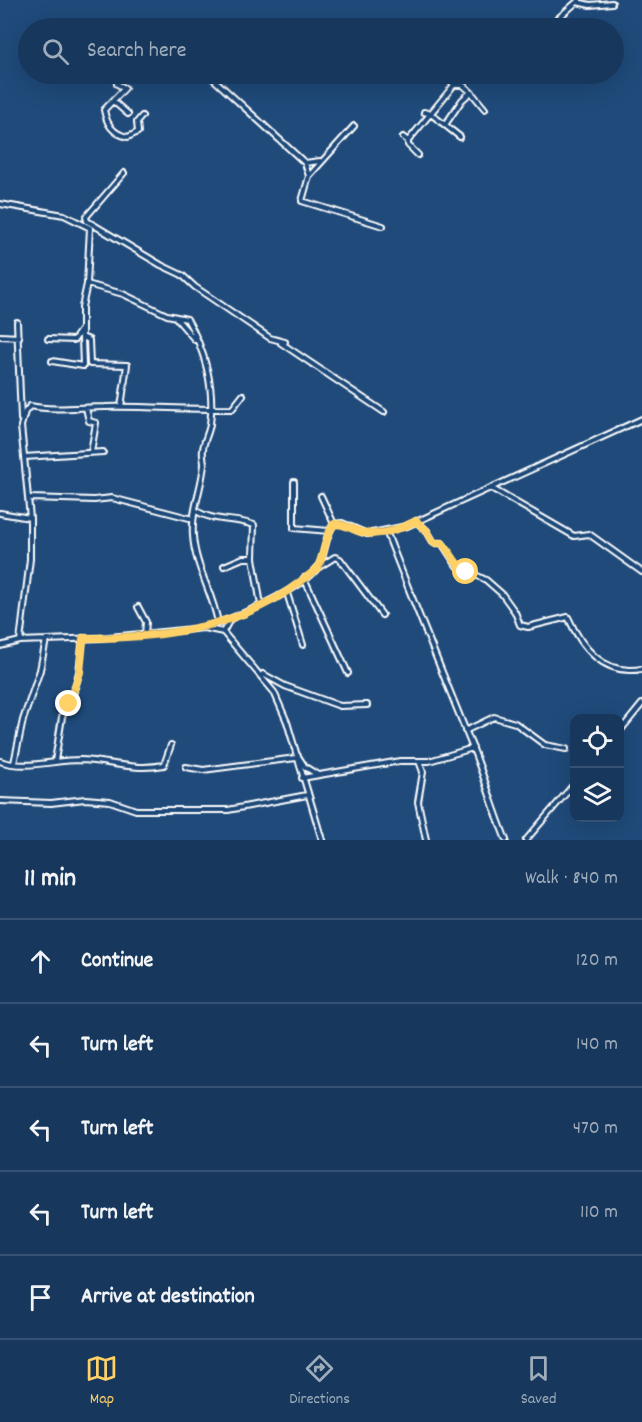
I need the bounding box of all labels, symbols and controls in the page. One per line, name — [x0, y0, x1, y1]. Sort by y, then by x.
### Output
search box — [18, 18, 624, 84]
icon: search — [39, 35, 72, 68]
text: Search here — [87, 36, 186, 67]
route start — [452, 558, 478, 584]
route end — [55, 690, 81, 716]
map controls — [570, 714, 624, 822]
button: locate — [570, 714, 624, 768]
button: layers — [570, 768, 624, 822]
text: 11 min — [24, 861, 76, 898]
text: Walk · 840 m — [525, 865, 618, 893]
icon: ahead — [24, 945, 57, 978]
text: Continue — [81, 946, 153, 977]
text: 120 m — [576, 947, 618, 975]
icon: left — [24, 1029, 57, 1062]
text: Turn left — [81, 1030, 153, 1061]
text: 140 m — [576, 1031, 618, 1059]
icon: left — [24, 1113, 57, 1146]
text: Turn left — [81, 1114, 153, 1145]
text: 470 m — [573, 1115, 618, 1143]
icon: left — [24, 1197, 57, 1230]
text: Turn left — [81, 1198, 153, 1229]
text: 110 m — [580, 1199, 618, 1227]
icon: arrive — [24, 1281, 57, 1314]
text: Arrive at destination — [81, 1282, 255, 1313]
tab: Map — [85, 1352, 118, 1411]
tab: Directions — [289, 1352, 350, 1411]
tab: Saved — [521, 1352, 557, 1411]

